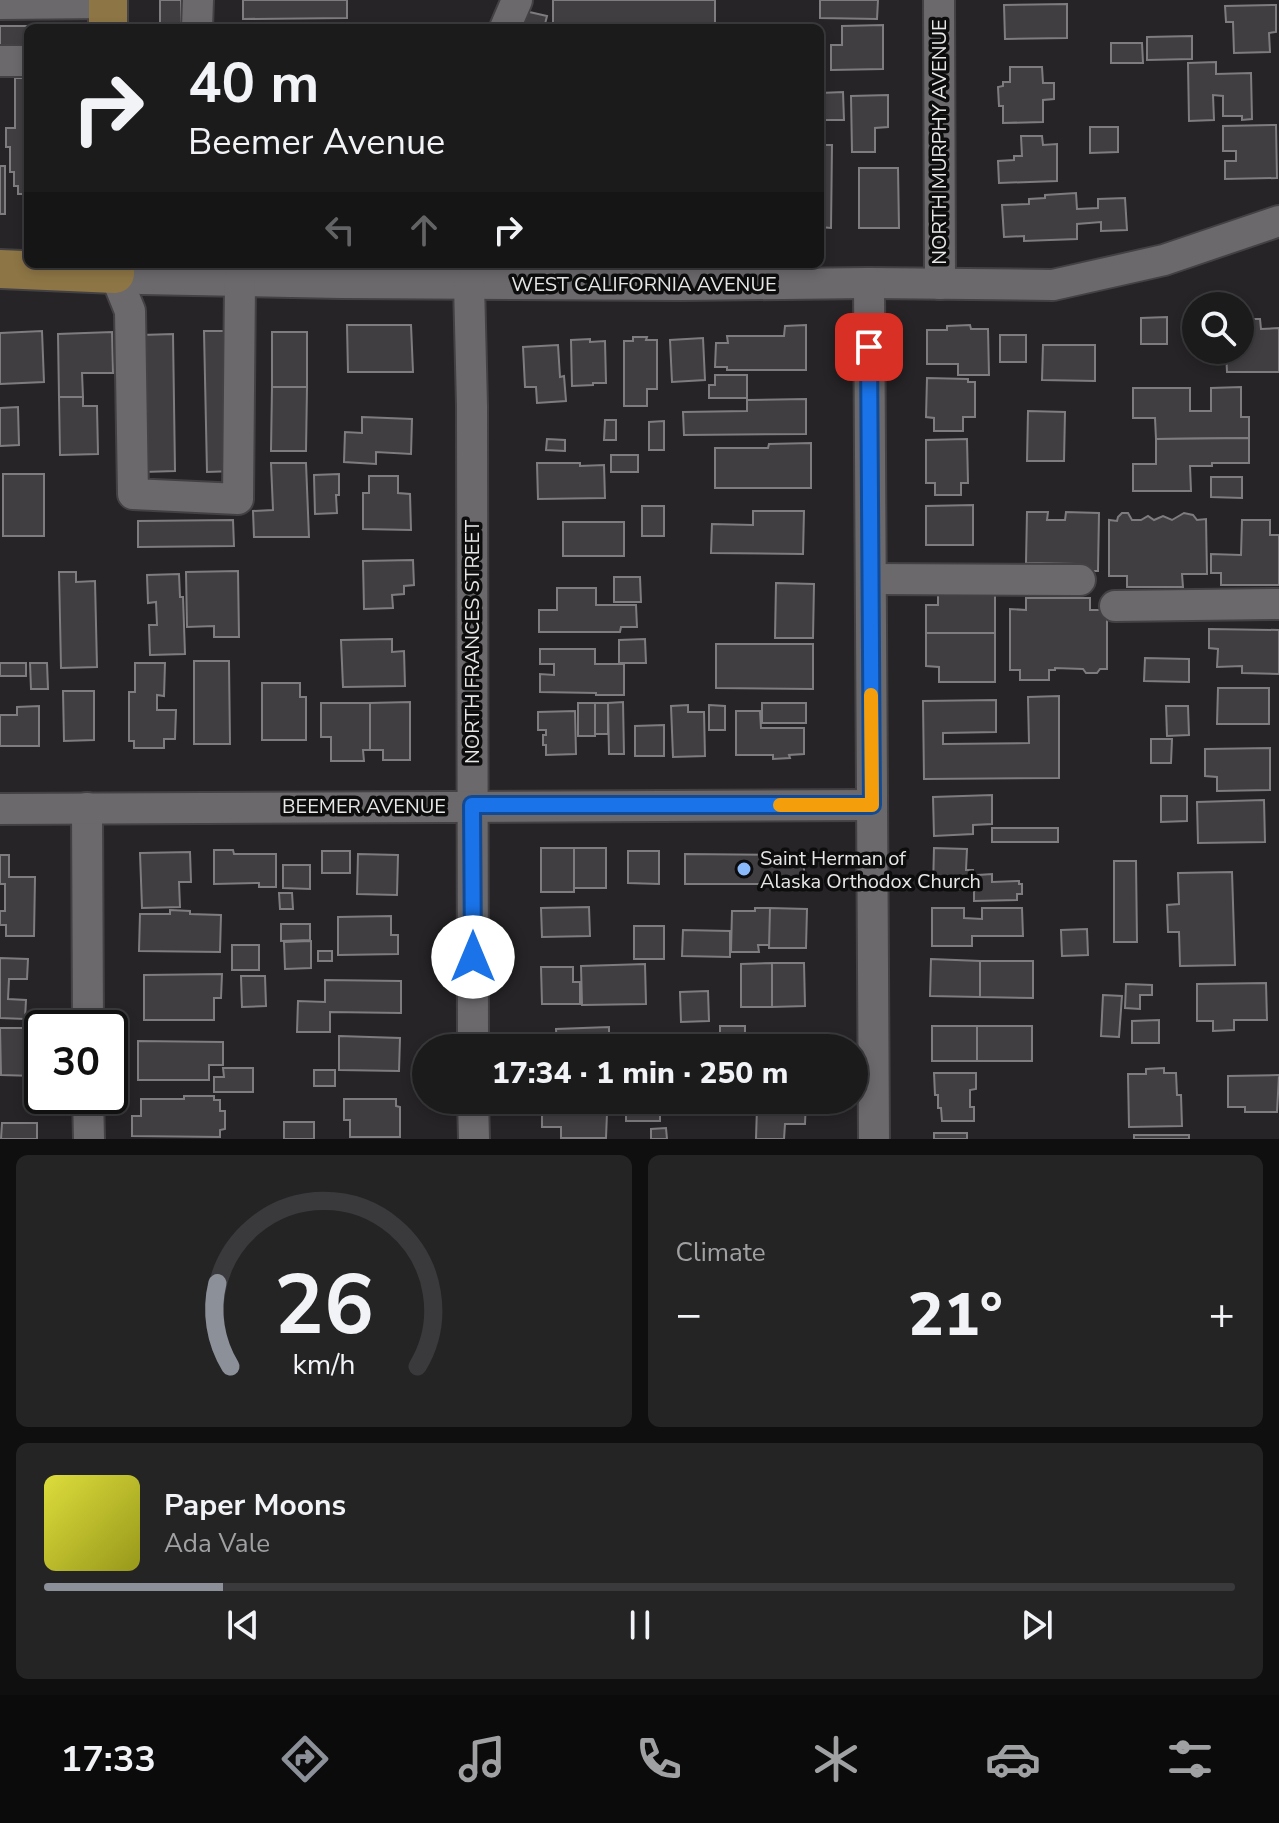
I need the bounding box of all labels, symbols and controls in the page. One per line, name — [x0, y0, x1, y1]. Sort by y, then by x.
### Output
street label: NORTH MURPHY AVENUE — [926, 19, 953, 265]
text: 40 m — [188, 45, 319, 122]
icon: right — [56, 56, 160, 160]
text: Beemer Avenue — [188, 118, 445, 167]
icon: left — [318, 208, 362, 252]
icon: ahead — [402, 208, 446, 252]
icon: right — [486, 208, 530, 252]
street label: WEST CALIFORNIA AVENUE — [511, 271, 777, 298]
map controls — [1182, 292, 1254, 364]
button: search — [1182, 292, 1254, 364]
pin — [835, 313, 903, 381]
icon: arrive — [847, 325, 891, 369]
street label: NORTH FRANCES STREET — [459, 520, 486, 764]
street label: BEEMER AVENUE — [282, 793, 446, 820]
place label: Saint Herman of Alaska Orthodox Church — [760, 845, 981, 895]
marker: Saint Herman of Alaska Orthodox Church — [735, 860, 753, 878]
position arrow — [431, 915, 515, 999]
speed limit sign: 30 — [24, 1010, 128, 1114]
text: 17:34 · 1 min · 250 m — [492, 1053, 788, 1094]
text: Climate — [676, 1235, 766, 1270]
text: 26 — [274, 1249, 374, 1362]
text: 21° — [908, 1274, 1003, 1356]
text: − — [676, 1285, 702, 1345]
text: + — [1209, 1285, 1235, 1345]
text: km/h — [292, 1345, 355, 1384]
text: Paper Moons — [164, 1485, 346, 1526]
text: Ada Vale — [164, 1526, 270, 1561]
icon: previous — [221, 1603, 265, 1647]
icon: pause — [618, 1603, 662, 1647]
icon: next — [1015, 1603, 1059, 1647]
icon: directions — [277, 1731, 333, 1787]
icon: music — [454, 1731, 510, 1787]
icon: phone — [631, 1731, 687, 1787]
icon: climate — [808, 1731, 864, 1787]
icon: car — [985, 1731, 1041, 1787]
icon: filters — [1162, 1731, 1218, 1787]
text: 17:33 — [61, 1735, 156, 1784]

